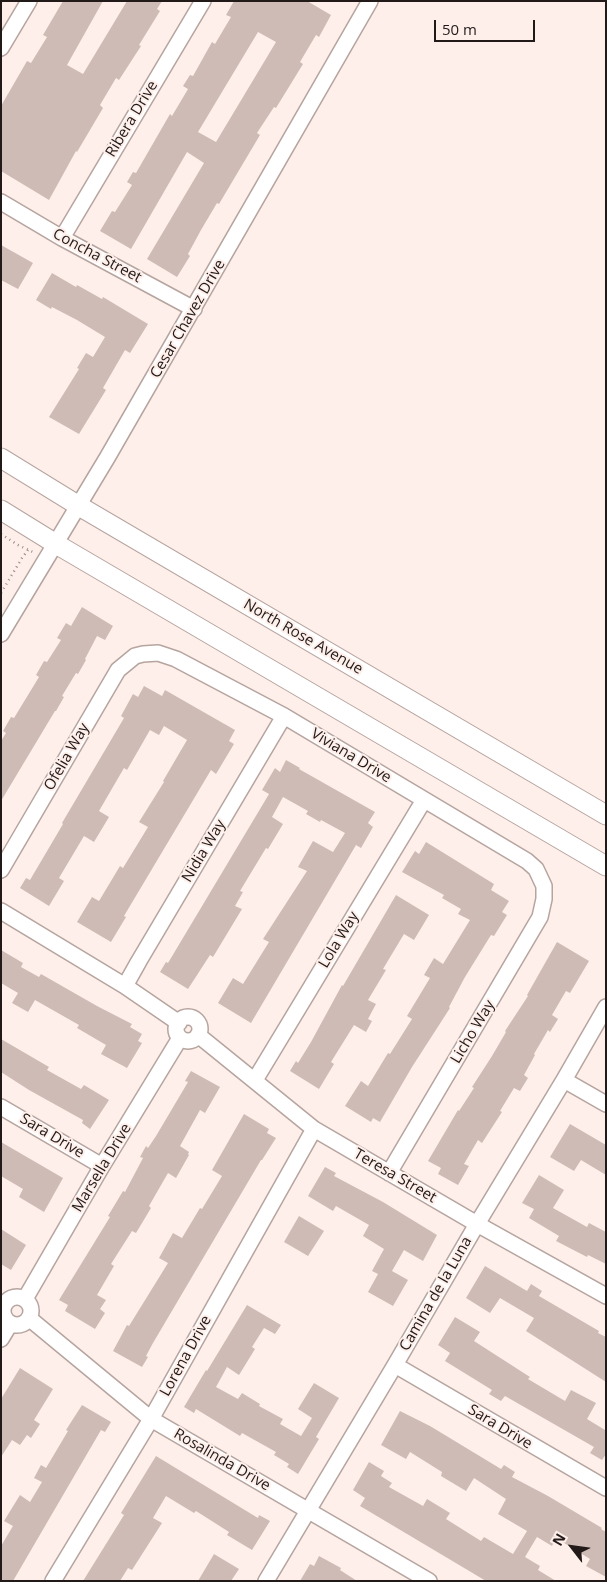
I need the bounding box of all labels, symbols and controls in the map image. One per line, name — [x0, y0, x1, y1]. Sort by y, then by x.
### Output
scale bar — [437, 10, 538, 42]
text: 50 m — [442, 19, 477, 39]
street label: Ribera Drive — [102, 78, 162, 160]
street label: Concha Street — [49, 225, 145, 287]
street label: Cesar Chavez Drive — [147, 257, 229, 381]
street label: North Rose Avenue — [240, 595, 366, 679]
street label: Ofelia Way — [41, 720, 93, 794]
street label: Viviana Drive — [308, 725, 394, 787]
street label: Nidia Way — [178, 816, 230, 886]
street label: Lola Way — [315, 909, 363, 971]
street label: Licho Way — [447, 997, 499, 1067]
street label: Sara Drive — [17, 1110, 87, 1162]
street label: Marsella Drive — [69, 1120, 135, 1216]
street label: Teresa Street — [350, 1145, 440, 1207]
street label: Camina de la Luna — [396, 1234, 476, 1354]
street label: Lorena Drive — [156, 1312, 216, 1400]
street label: Sara Drive — [465, 1401, 535, 1453]
street label: Rosalinda Drive — [170, 1425, 274, 1495]
north arrow — [547, 1522, 597, 1572]
text: N — [547, 1530, 570, 1549]

